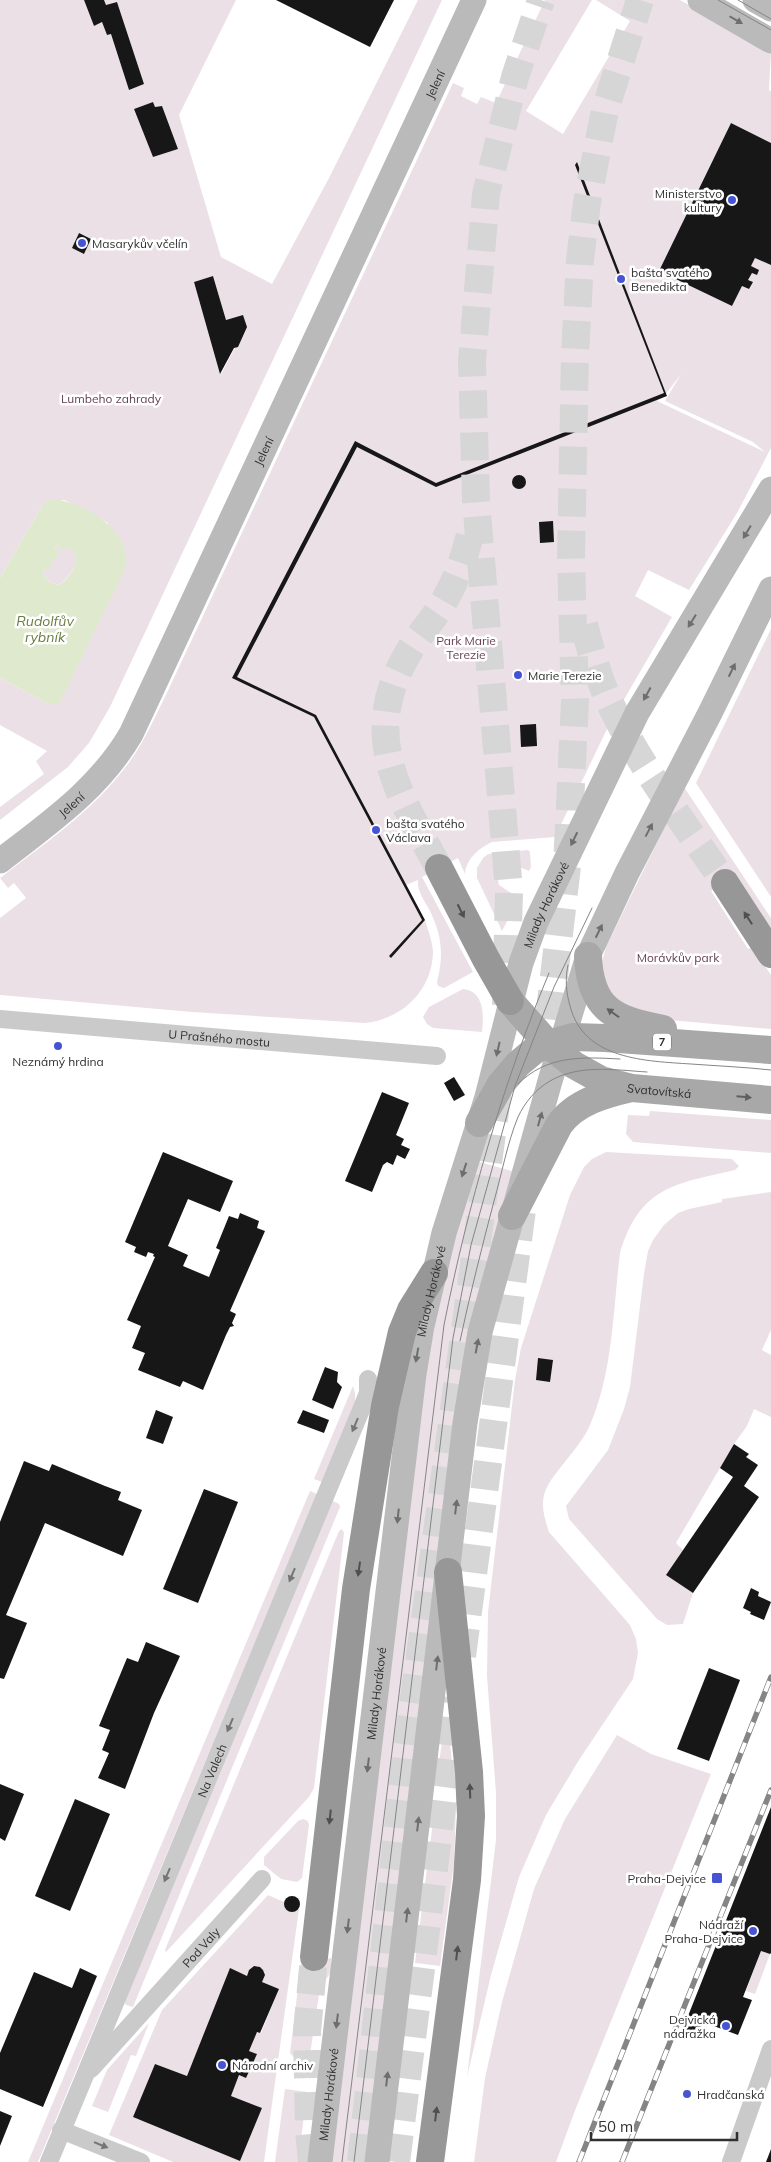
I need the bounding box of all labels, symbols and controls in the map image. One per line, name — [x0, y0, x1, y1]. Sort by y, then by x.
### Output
one-way arrow — [729, 16, 742, 25]
street label: Jelení — [422, 66, 448, 101]
place label: Ministerstvo kultury — [655, 186, 723, 215]
marker: Ministerstvo kultury — [726, 194, 738, 206]
place label: Masarykův včelín — [92, 236, 188, 251]
marker: Masarykův včelín — [76, 237, 88, 249]
place label: bašta svatého Benedikta — [631, 265, 710, 294]
marker: bašta svatého Benedikta — [615, 273, 627, 285]
park label: Lumbeho zahrady — [61, 391, 162, 406]
street label: Jelení — [250, 433, 277, 468]
one-way arrow — [742, 525, 751, 538]
water label: Rudolfův rybník — [16, 612, 74, 646]
one-way arrow — [687, 614, 696, 627]
park label: Park Marie Terezie — [436, 633, 496, 662]
one-way arrow — [728, 662, 736, 677]
place label: Marie Terezie — [528, 668, 602, 683]
marker: Marie Terezie — [512, 669, 524, 681]
one-way arrow — [643, 688, 652, 701]
street label: Jelení — [55, 788, 88, 820]
place label: bašta svatého Václava — [386, 816, 465, 845]
one-way arrow — [645, 823, 653, 837]
marker: bašta svatého Václava — [370, 824, 382, 836]
one-way arrow — [570, 832, 578, 846]
street label: Milady Horákové — [520, 859, 572, 950]
one-way arrow — [457, 904, 465, 918]
one-way arrow — [743, 911, 753, 925]
one-way arrow — [595, 924, 603, 938]
park label: Morávkův park — [637, 950, 720, 965]
one-way arrow — [607, 1008, 620, 1018]
street label: U Prašného mostu — [168, 1026, 271, 1049]
road number: 7 — [653, 1034, 671, 1050]
marker: Neznámý hrdina — [52, 1040, 64, 1052]
one-way arrow — [494, 1041, 502, 1056]
place label: Neznámý hrdina — [12, 1054, 104, 1069]
street label: Svatovítská — [625, 1079, 692, 1101]
one-way arrow — [737, 1093, 753, 1101]
one-way arrow — [536, 1112, 544, 1127]
one-way arrow — [460, 1162, 467, 1177]
street label: Milady Horákové — [413, 1244, 448, 1338]
one-way arrow — [474, 1337, 482, 1353]
one-way arrow — [413, 1347, 421, 1363]
one-way arrow — [350, 1418, 358, 1432]
one-way arrow — [452, 1498, 460, 1514]
one-way arrow — [393, 1509, 401, 1525]
one-way arrow — [355, 1561, 363, 1577]
one-way arrow — [288, 1568, 296, 1582]
street label: Milady Horákové — [363, 1646, 389, 1740]
one-way arrow — [433, 1655, 441, 1671]
one-way arrow — [225, 1718, 233, 1732]
street label: Na Valech — [194, 1741, 229, 1799]
one-way arrow — [364, 1757, 372, 1773]
one-way arrow — [465, 1783, 473, 1799]
one-way arrow — [326, 1809, 334, 1825]
one-way arrow — [414, 1816, 422, 1832]
one-way arrow — [163, 1868, 171, 1882]
place label: Praha-Dejvice — [628, 1871, 706, 1886]
marker: Praha-Dejvice — [710, 1871, 724, 1885]
one-way arrow — [403, 1907, 411, 1923]
place label: Nádraží Praha-Dejvice — [665, 1917, 744, 1946]
one-way arrow — [344, 1918, 352, 1934]
street label: Pod Valy — [179, 1923, 223, 1970]
marker: Nádraží Praha-Dejvice — [747, 1925, 759, 1937]
one-way arrow — [453, 1944, 461, 1960]
place label: Dejvická nádražka — [664, 2012, 716, 2041]
one-way arrow — [333, 2013, 341, 2029]
marker: Dejvická nádražka — [720, 2020, 732, 2032]
street label: Milady Horákové — [315, 2047, 341, 2142]
place label: Národní archiv — [232, 2058, 314, 2073]
marker: Národní archiv — [216, 2059, 228, 2071]
one-way arrow — [383, 2071, 391, 2087]
place label: Hradčanská — [697, 2087, 764, 2102]
marker: Hradčanská — [681, 2088, 693, 2100]
one-way arrow — [432, 2105, 440, 2121]
scale bar — [591, 2110, 737, 2142]
text: 50 m — [598, 2117, 633, 2136]
one-way arrow — [94, 2142, 109, 2150]

